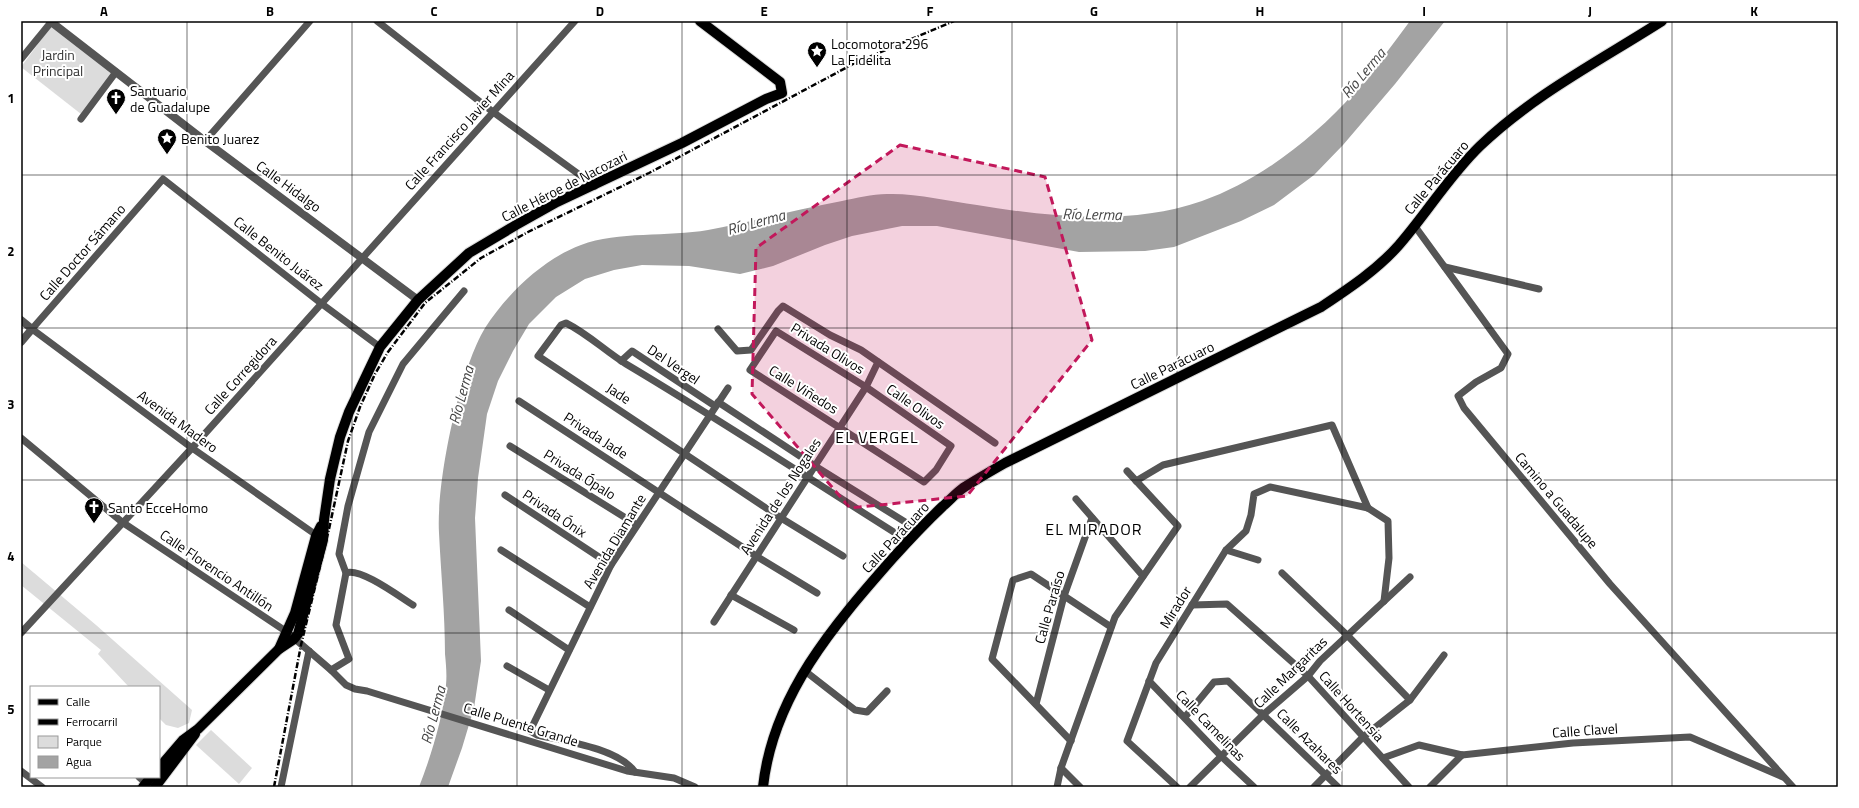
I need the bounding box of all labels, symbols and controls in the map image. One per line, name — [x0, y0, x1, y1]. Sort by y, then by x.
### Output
text: A — [100, 1, 108, 21]
text: B — [266, 1, 274, 21]
text: C — [430, 1, 438, 21]
text: D — [596, 1, 604, 21]
text: E — [760, 1, 768, 21]
text: F — [927, 1, 934, 21]
text: G — [1090, 1, 1098, 21]
text: H — [1256, 1, 1264, 21]
text: I — [1422, 1, 1426, 21]
text: J — [1588, 1, 1592, 21]
text: K — [1750, 1, 1758, 21]
place label: Locomotora 296 La Fidelita — [831, 33, 928, 70]
place icon: Locomotora 296 La Fidelita — [806, 40, 828, 68]
water label: Río Lerma — [1335, 42, 1392, 103]
park label: Jardin Principal — [33, 44, 83, 81]
street label: Calle Francisco Javier Mina — [399, 65, 519, 195]
place label: Santuario de Guadalupe — [130, 80, 210, 117]
church icon: Santuario de Guadalupe — [105, 87, 127, 115]
text: 1 — [7, 88, 15, 108]
place icon: Benito Juarez — [156, 127, 178, 155]
place label: Benito Juarez — [181, 128, 259, 149]
street label: Calle Parácuaro — [1399, 135, 1473, 219]
street label: Calle Héroe de Nacozari — [497, 145, 631, 227]
street label: Calle Hidalgo — [252, 155, 326, 217]
street label: Calle Doctor Sámano — [34, 199, 130, 305]
water label: Río Lerma — [1062, 202, 1123, 226]
water label: Río Lerma — [724, 203, 789, 241]
street label: Calle Benito Juárez — [229, 211, 329, 295]
text: 2 — [7, 241, 15, 261]
street label: Privada Olivos — [787, 317, 869, 379]
street label: Calle Corregidora — [199, 331, 281, 419]
street label: Calle Parácuaro — [1127, 336, 1217, 394]
street label: Del Vergel — [643, 339, 705, 389]
street label: Calle Viñedos — [765, 359, 843, 419]
water label: Río Lerma — [442, 362, 480, 427]
street label: Jade — [603, 377, 635, 409]
street label: Calle Olivos — [882, 378, 950, 434]
street label: Avenida Madero — [133, 385, 223, 457]
text: 3 — [7, 394, 15, 414]
street label: Privada Jade — [560, 406, 632, 464]
district label: EL VERGEL — [835, 425, 919, 449]
street label: Avenida de los Nogales — [734, 433, 826, 559]
street label: Privada Ópalo — [540, 443, 620, 505]
street label: Camino a Guadalupe — [1510, 447, 1604, 553]
street label: Privada Ónix — [519, 484, 592, 543]
street label: Avenida Diamante — [577, 490, 651, 592]
church icon: Santo EcceHomo — [83, 496, 105, 524]
place label: Santo EcceHomo — [108, 497, 208, 518]
street label: Calle Parácuaro — [856, 497, 934, 577]
district label: EL MIRADOR — [1045, 517, 1143, 541]
street label: Calle Florencio Antillón — [156, 524, 278, 616]
text: 4 — [7, 546, 15, 566]
street label: Calle Paraíso — [1029, 568, 1069, 646]
street label: Mirador — [1154, 582, 1196, 632]
street label: Calle Margaritas — [1248, 631, 1332, 713]
street label: Calle Hortensia — [1314, 666, 1390, 746]
water label: Río Lerma — [414, 682, 452, 747]
street label: Calle Camelinas — [1171, 685, 1251, 765]
legend — [30, 686, 160, 778]
text: Calle — [66, 692, 90, 711]
street label: Calle Puente Grande — [461, 697, 581, 751]
text: 5 — [7, 699, 15, 719]
street label: Calle Azahares — [1272, 703, 1348, 779]
text: Ferrocarril — [66, 712, 118, 731]
street label: Calle Clavel — [1551, 717, 1619, 743]
text: Parque — [66, 732, 102, 751]
text: Agua — [66, 752, 92, 771]

